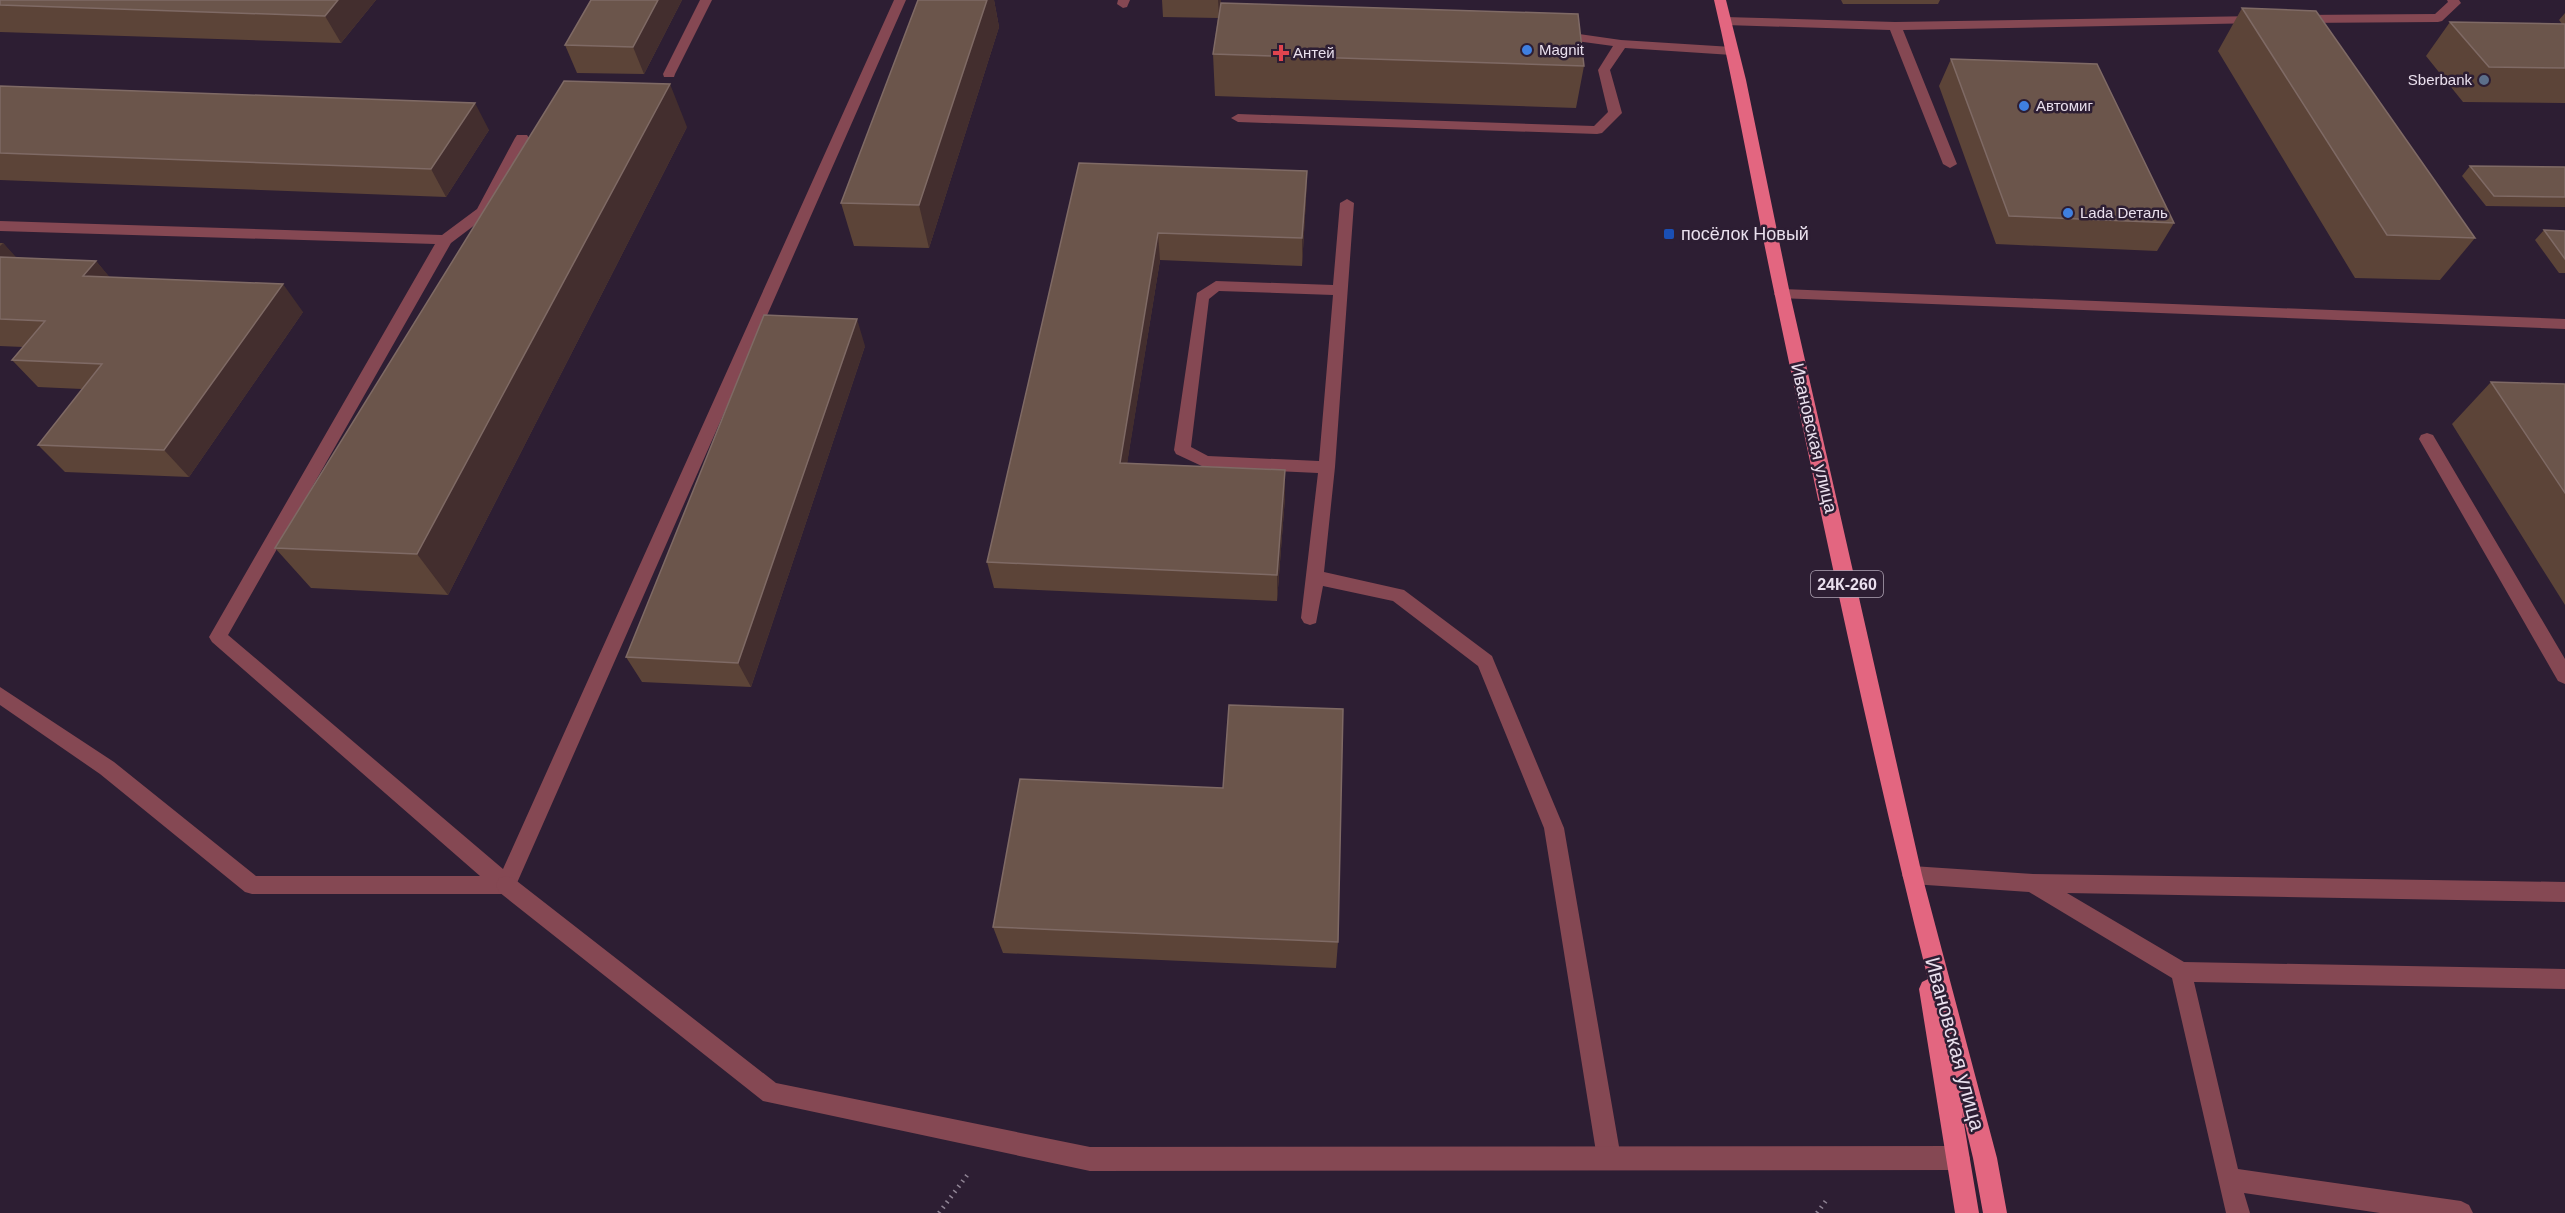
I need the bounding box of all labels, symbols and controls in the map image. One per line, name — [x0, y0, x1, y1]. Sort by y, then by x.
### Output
place label: Magnit — [1539, 41, 1585, 58]
marker: Magnit — [1520, 43, 1534, 57]
place label: Антей — [1293, 44, 1335, 61]
marker: Антей — [1274, 46, 1288, 60]
place label: Sberbank — [2408, 71, 2472, 88]
marker: Sberbank — [2477, 73, 2491, 87]
place label: Автомиг — [2036, 97, 2093, 114]
marker: Автомиг — [2017, 99, 2031, 113]
place label: Lada Dеталь — [2080, 204, 2168, 221]
marker: Lada Dеталь — [2061, 206, 2075, 220]
place label: посёлок Новый — [1681, 224, 1809, 244]
marker: посёлок Новый — [1662, 227, 1676, 241]
street label: Ивановская улица — [1787, 361, 1841, 516]
road number: 24К-260 — [1811, 571, 1883, 597]
street label: Ивановская улица — [1921, 955, 1990, 1133]

